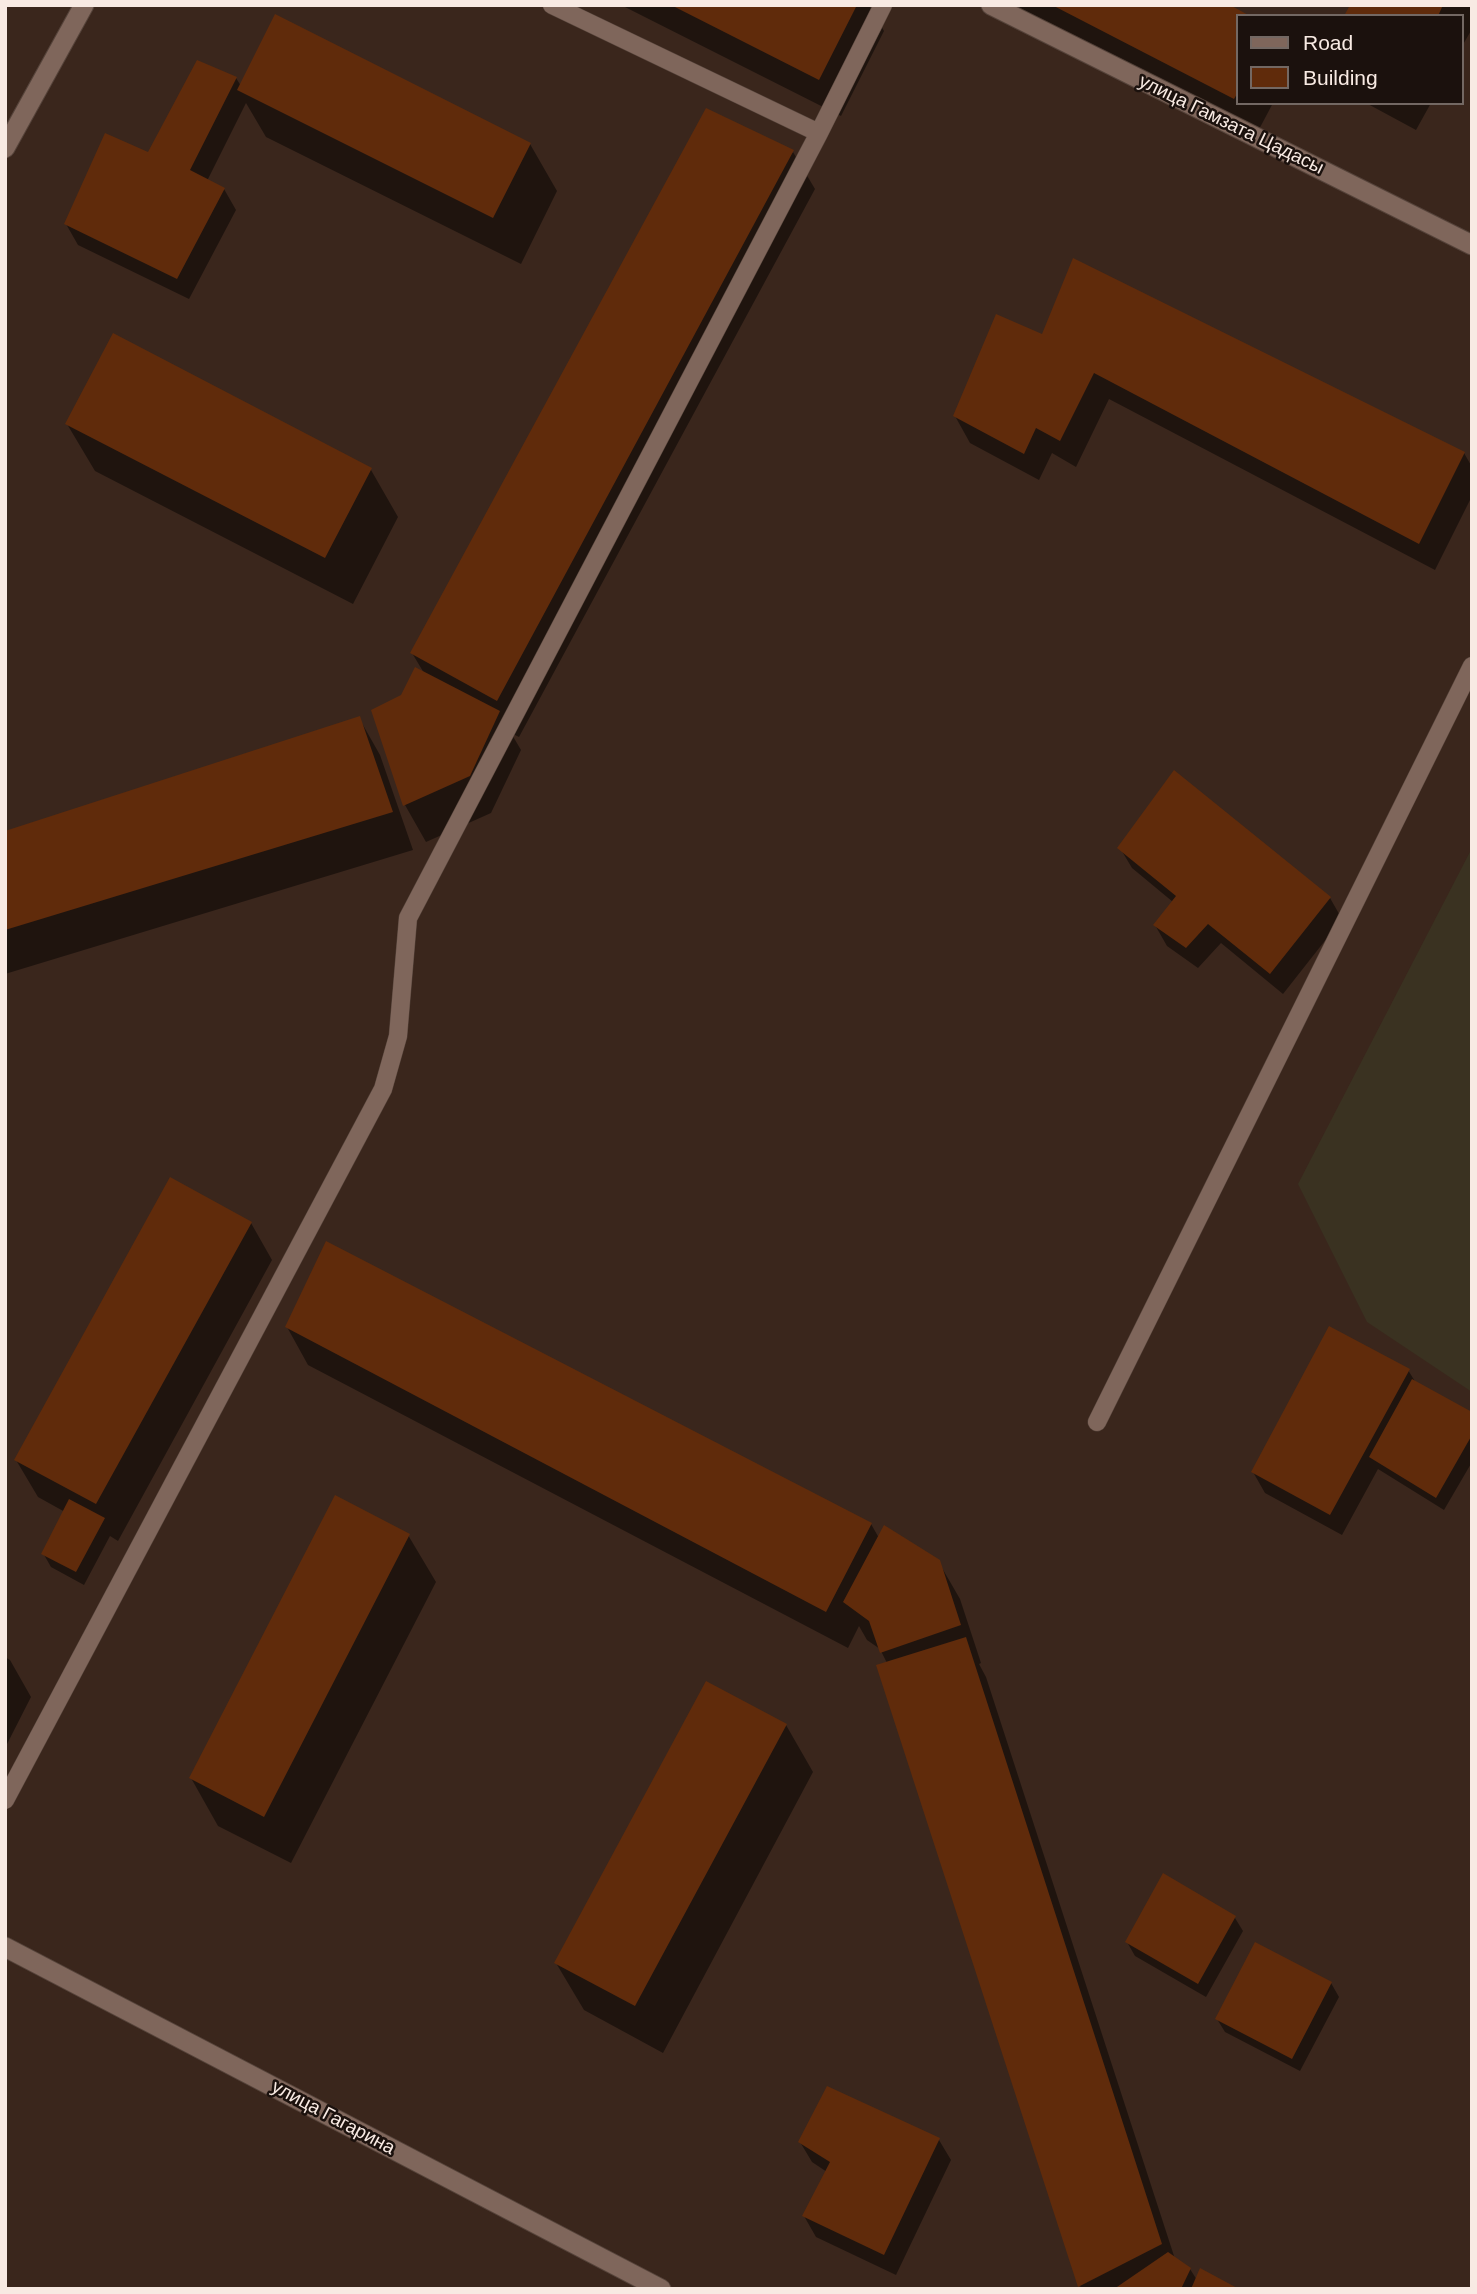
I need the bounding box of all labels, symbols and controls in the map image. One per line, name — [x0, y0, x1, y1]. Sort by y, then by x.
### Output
legend — [1236, 14, 1463, 105]
text: Road — [1303, 31, 1353, 54]
text: Building — [1303, 66, 1378, 89]
street label: улица Гамзата Цадасы — [1135, 70, 1327, 180]
street label: улица Гагарина — [267, 2076, 399, 2160]

